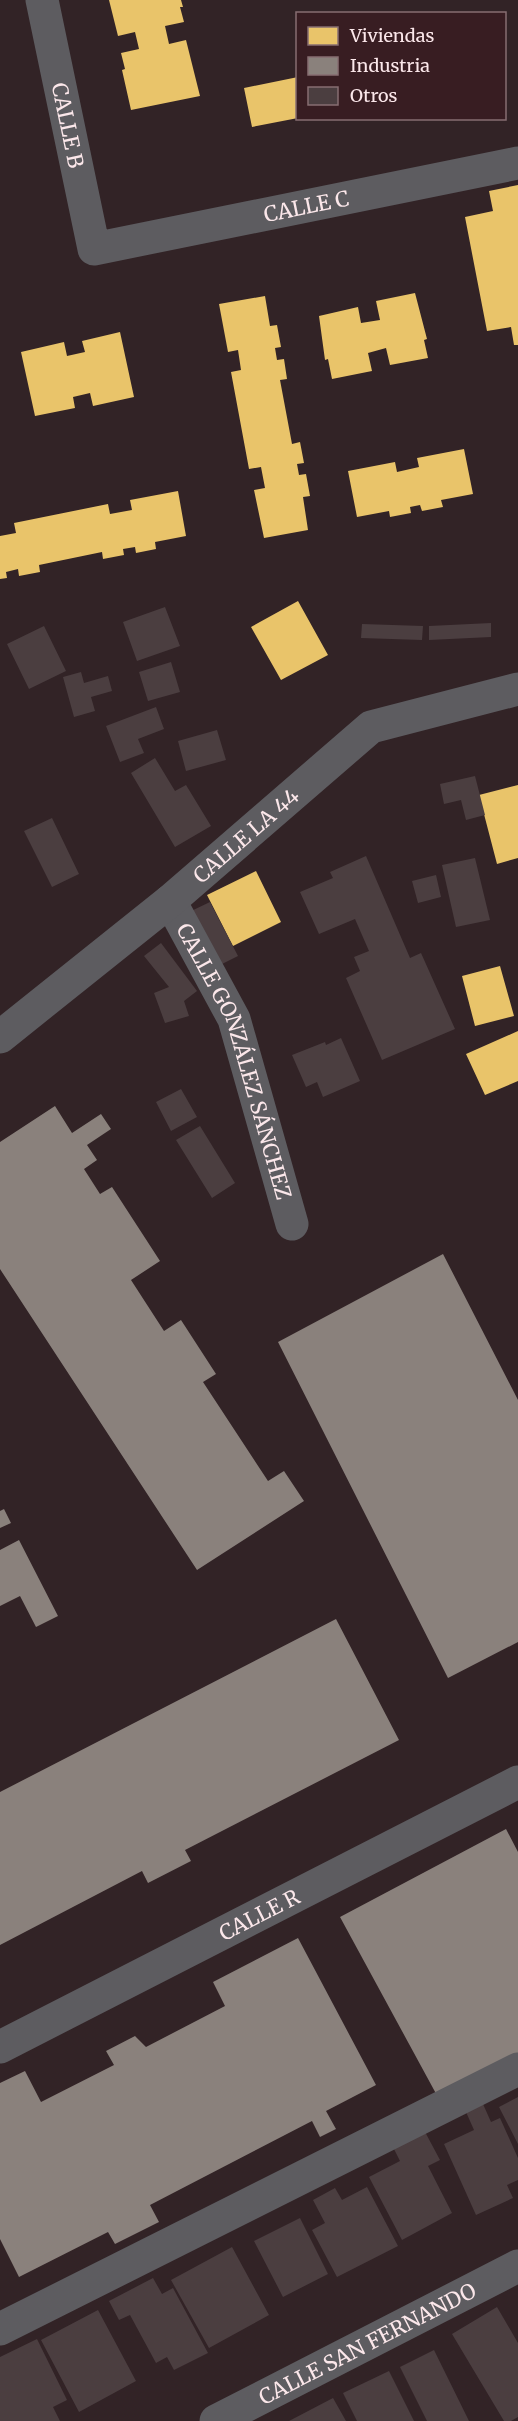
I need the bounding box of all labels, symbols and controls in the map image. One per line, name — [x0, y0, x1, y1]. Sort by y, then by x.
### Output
legend — [296, 12, 506, 120]
text: Viviendas — [349, 24, 435, 47]
text: Industria — [350, 54, 430, 77]
street label: CALLE B — [46, 80, 90, 170]
text: Otros — [350, 84, 398, 107]
street label: CALLE C — [261, 184, 351, 228]
street label: CALLE LA 44 — [187, 782, 305, 889]
street label: CALLE GONZÁLEZ SÁNCHEZ — [171, 918, 298, 1203]
street label: CALLE R — [214, 1882, 304, 1946]
street label: CALLE SAN FERNANDO — [254, 2276, 481, 2410]

